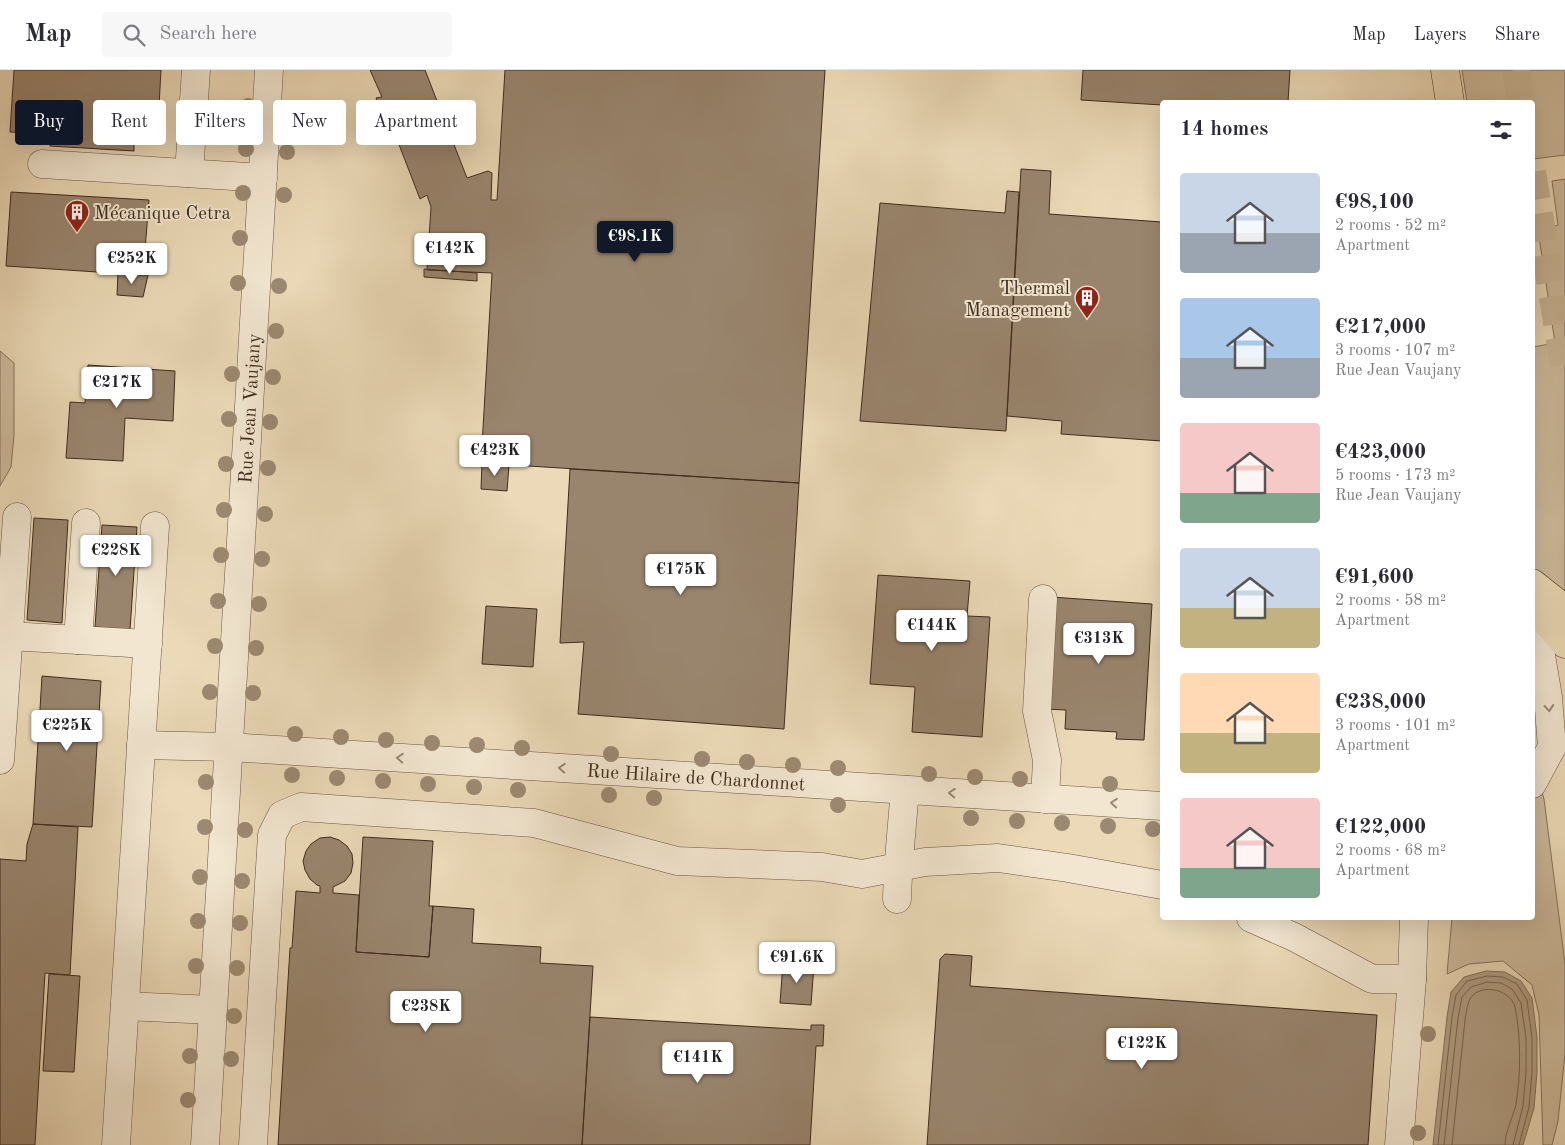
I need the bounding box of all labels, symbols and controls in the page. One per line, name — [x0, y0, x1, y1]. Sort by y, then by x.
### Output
search box — [102, 12, 452, 57]
icon: search — [120, 21, 148, 49]
text: Map — [25, 23, 72, 47]
text: Search here — [160, 25, 257, 44]
text: Map — [1352, 26, 1386, 44]
text: Layers — [1414, 26, 1466, 44]
text: Share — [1494, 26, 1540, 44]
chip: Buy — [15, 100, 83, 145]
chip: Rent — [93, 100, 166, 145]
chip: Filters — [176, 100, 263, 145]
chip: New — [273, 100, 346, 145]
chip: Apartment — [356, 100, 476, 145]
icon: filters — [1487, 116, 1515, 144]
text: 14 homes — [1180, 119, 1268, 140]
text: €98,100 — [1335, 192, 1414, 213]
icon: home — [1220, 193, 1280, 253]
building icon: Mécanique Cetra — [64, 199, 90, 233]
place label: Mécanique Cetra — [94, 205, 231, 224]
text: 2 rooms · 52 m² — [1335, 218, 1446, 234]
pin: €98.1K — [594, 220, 676, 263]
text: €98.1K — [608, 229, 662, 245]
pin: €142K — [415, 232, 485, 275]
text: Apartment — [1335, 238, 1410, 254]
text: €142K — [425, 241, 475, 257]
pin: €252K — [97, 242, 167, 285]
text: €252K — [107, 251, 157, 267]
place label: Thermal Management — [965, 280, 1070, 321]
building icon: Thermal Management — [1074, 285, 1100, 319]
text: €217,000 — [1335, 317, 1426, 338]
icon: home — [1220, 318, 1280, 378]
street label: Rue Jean Vaujany — [237, 333, 265, 484]
text: 3 rooms · 107 m² — [1335, 343, 1455, 359]
text: Rue Jean Vaujany — [1335, 363, 1462, 379]
pin: €217K — [82, 366, 152, 409]
text: €217K — [92, 375, 142, 391]
pin: €423K — [460, 434, 530, 477]
text: €423,000 — [1335, 442, 1426, 463]
text: €423K — [470, 443, 520, 459]
icon: home — [1220, 443, 1280, 503]
text: 5 rooms · 173 m² — [1335, 468, 1455, 484]
text: Rue Jean Vaujany — [1335, 488, 1462, 504]
pin: €228K — [81, 534, 151, 577]
text: €228K — [91, 543, 141, 559]
pin: €175K — [646, 554, 716, 596]
text: €175K — [656, 562, 706, 578]
text: €91,600 — [1335, 567, 1414, 588]
icon: home — [1220, 568, 1280, 628]
text: 2 rooms · 58 m² — [1335, 593, 1446, 609]
pin: €144K — [897, 610, 967, 652]
text: Apartment — [1335, 613, 1410, 629]
text: €144K — [907, 618, 957, 634]
pin: €313K — [1064, 622, 1134, 665]
text: €313K — [1074, 631, 1124, 647]
text: €238,000 — [1335, 692, 1426, 713]
icon: home — [1220, 693, 1280, 753]
one-way arrow — [1543, 705, 1554, 713]
pin: €225K — [32, 710, 102, 752]
text: €225K — [42, 718, 92, 734]
text: 3 rooms · 101 m² — [1335, 718, 1455, 734]
text: Apartment — [1335, 738, 1410, 754]
one-way arrow — [396, 752, 404, 763]
one-way arrow — [558, 763, 566, 774]
street label: Rue Hilaire de Chardonnet — [586, 763, 806, 795]
one-way arrow — [947, 787, 955, 798]
one-way arrow — [1110, 797, 1118, 808]
text: €122,000 — [1335, 817, 1426, 838]
icon: home — [1220, 818, 1280, 878]
text: 2 rooms · 68 m² — [1335, 843, 1446, 859]
text: Apartment — [1335, 863, 1410, 879]
pin: €91.6K — [756, 942, 838, 984]
text: €91.6K — [770, 950, 824, 966]
pin: €238K — [391, 990, 461, 1033]
text: €238K — [401, 999, 451, 1015]
pin: €122K — [1107, 1028, 1177, 1070]
text: €122K — [1117, 1036, 1167, 1052]
pin: €141K — [663, 1042, 733, 1084]
text: €141K — [673, 1050, 723, 1066]

